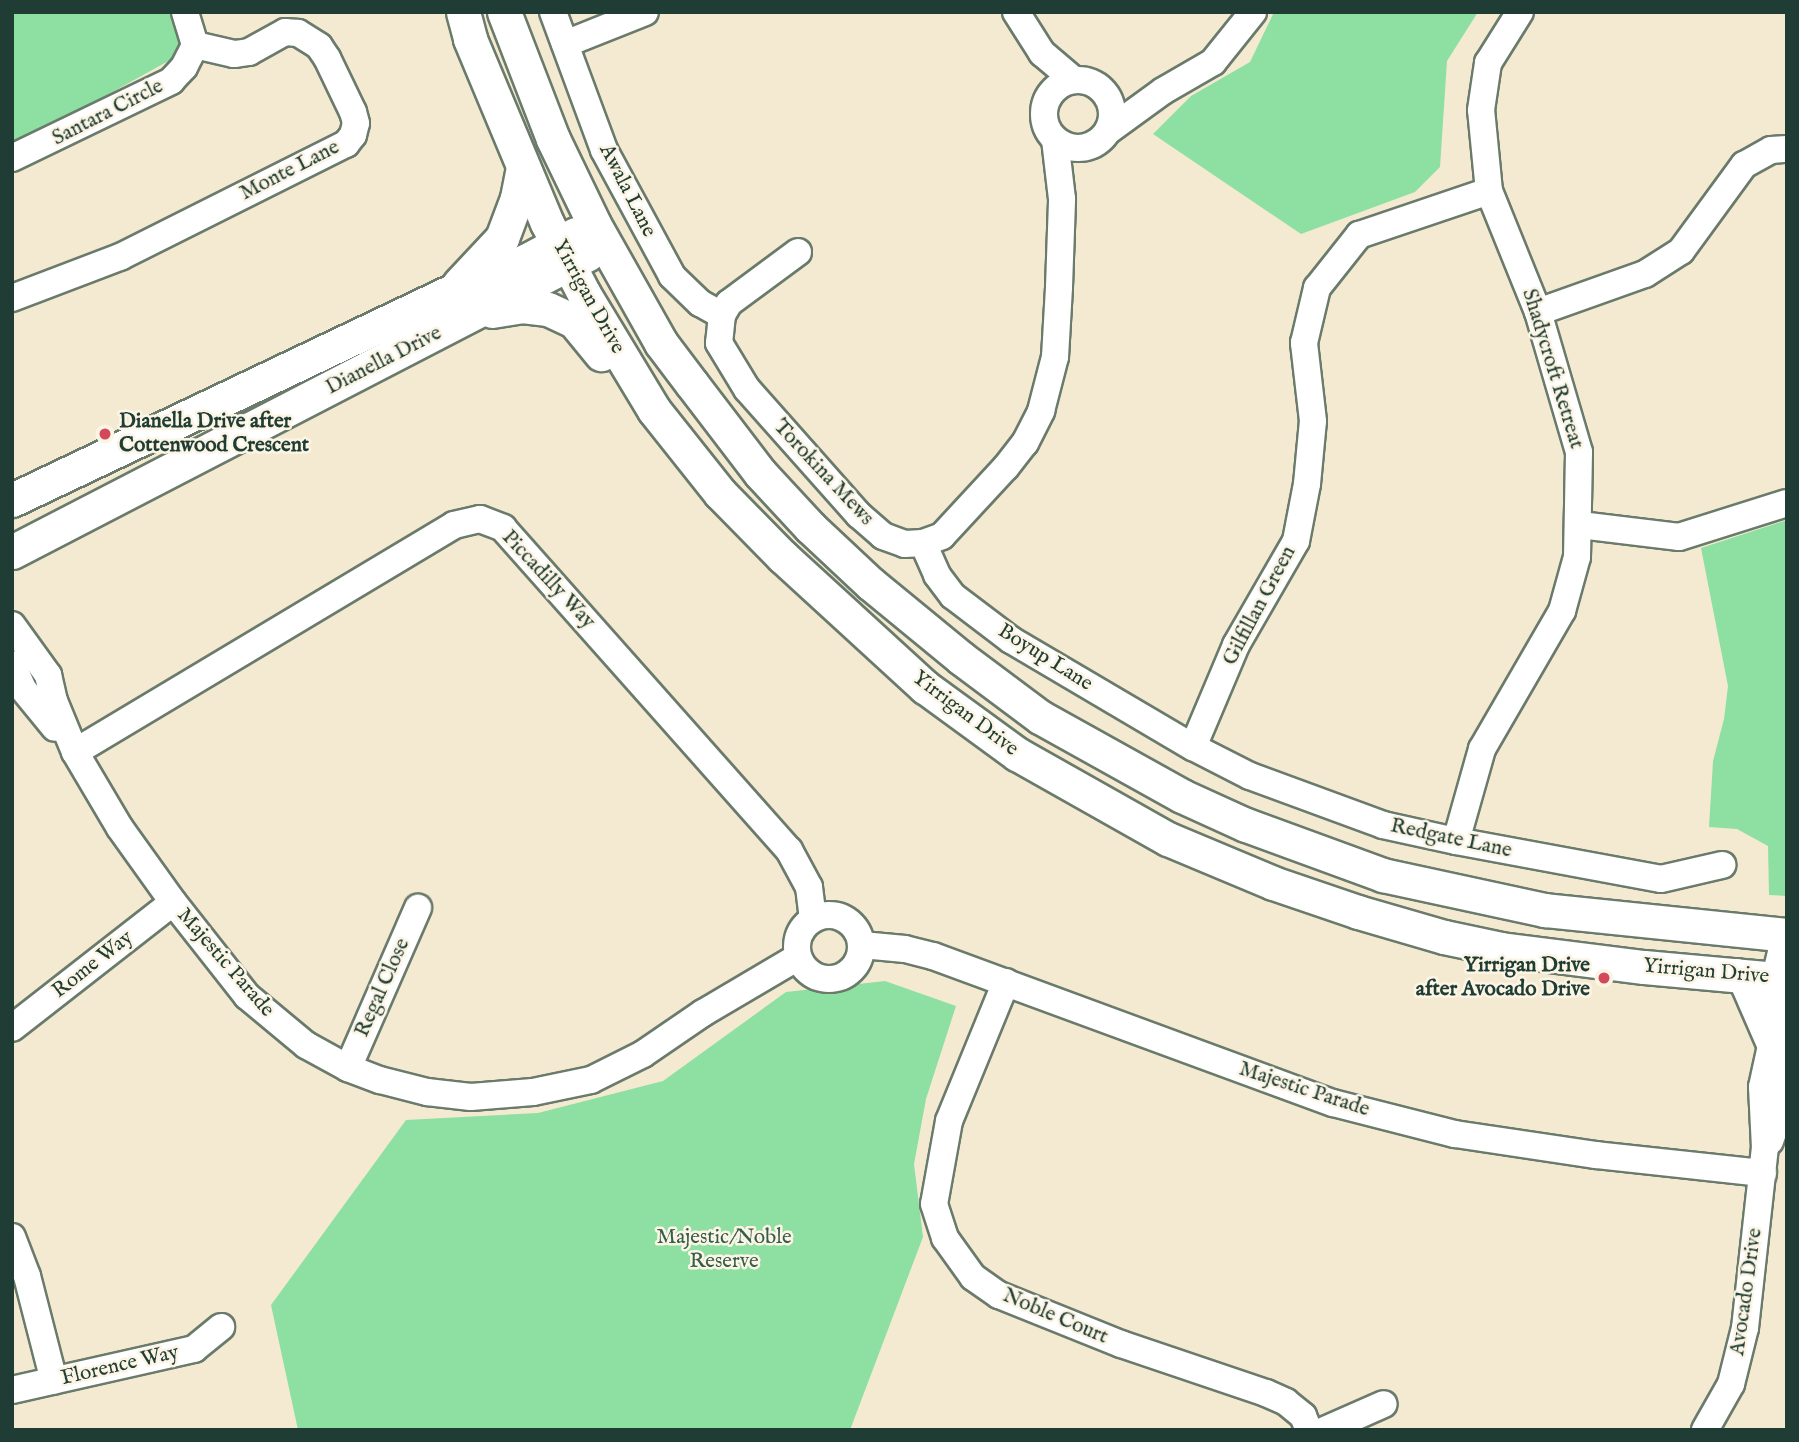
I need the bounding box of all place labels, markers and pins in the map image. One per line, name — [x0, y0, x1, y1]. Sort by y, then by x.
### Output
place label: Dianella Drive after Cottenwood Crescent — [119, 409, 309, 459]
marker: Dianella Drive after Cottenwood Crescent — [97, 426, 113, 442]
place label: Yirrigan Drive after Avocado Drive — [1416, 953, 1590, 1003]
marker: Yirrigan Drive after Avocado Drive — [1596, 970, 1612, 986]

